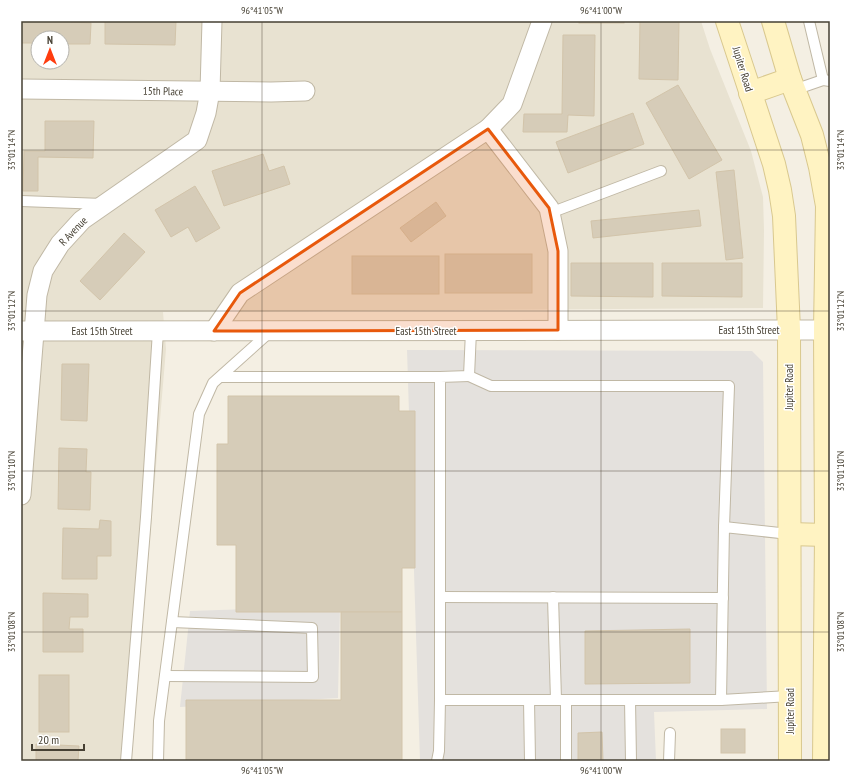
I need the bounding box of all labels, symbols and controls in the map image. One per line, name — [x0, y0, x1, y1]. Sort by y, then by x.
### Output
text: 96°41'05"W — [241, 4, 283, 17]
text: 96°41'00"W — [580, 4, 622, 17]
north arrow — [30, 30, 70, 70]
text: N — [47, 33, 53, 47]
street label: Jupiter Road — [729, 44, 757, 93]
street label: 15th Place — [143, 84, 184, 98]
text: 33°01'14"N — [5, 130, 18, 170]
text: 33°01'14"N — [834, 130, 847, 170]
street label: R Avenue — [56, 213, 91, 249]
text: 33°01'12"N — [5, 291, 18, 331]
text: 33°01'12"N — [834, 291, 847, 331]
street label: East 15th Street — [718, 323, 780, 337]
street label: East 15th Street — [71, 324, 133, 338]
street label: East 15th Street — [395, 324, 457, 338]
street label: Jupiter Road — [782, 364, 796, 411]
text: 33°01'10"N — [5, 451, 18, 491]
text: 33°01'10"N — [834, 451, 847, 491]
text: 33°01'08"N — [5, 612, 18, 652]
text: 33°01'08"N — [834, 612, 847, 652]
street label: Jupiter Road — [783, 688, 797, 735]
scale bar — [32, 726, 84, 752]
text: 20 m — [38, 732, 59, 747]
text: 96°41'05"W — [241, 764, 283, 777]
text: 96°41'00"W — [580, 764, 622, 777]

